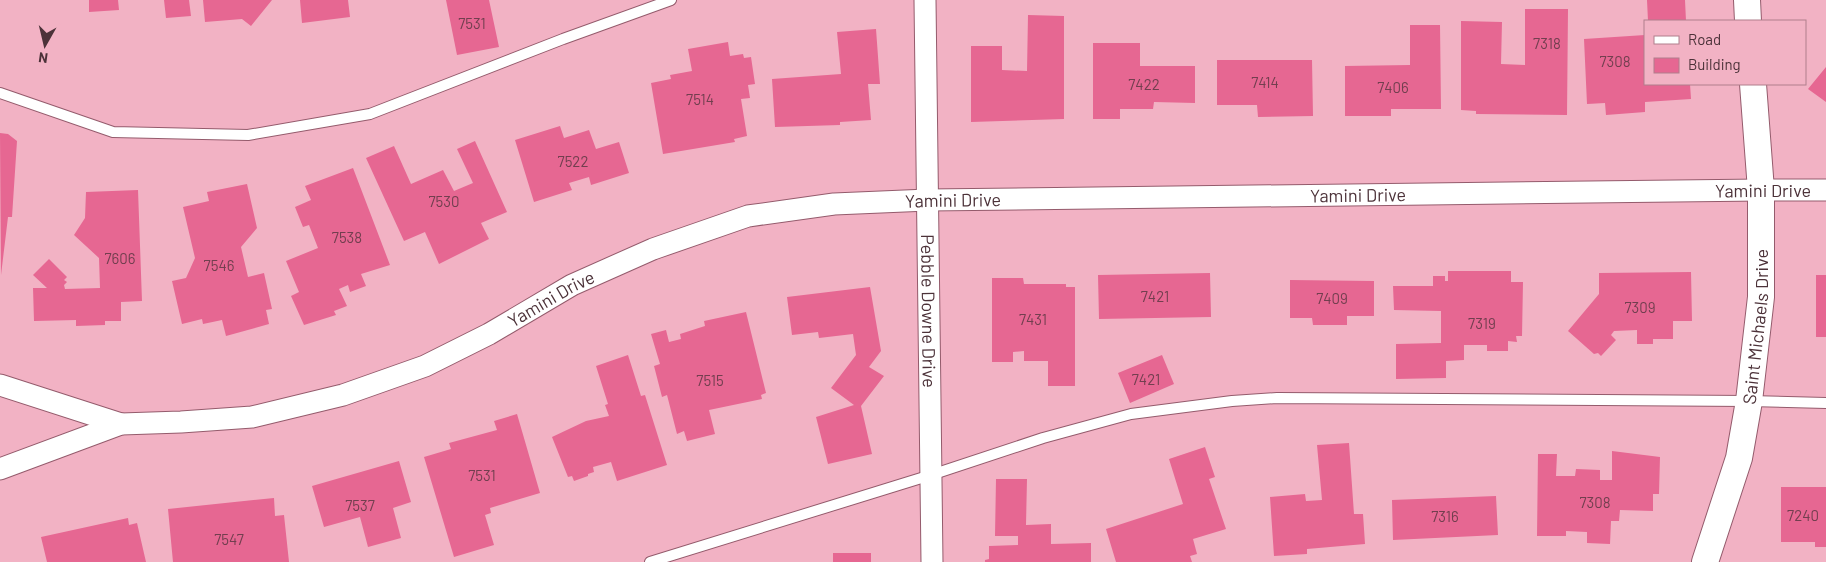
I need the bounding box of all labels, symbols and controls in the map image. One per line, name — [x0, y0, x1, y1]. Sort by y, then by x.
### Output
house number: 7531 — [458, 14, 486, 32]
north arrow — [20, 20, 70, 70]
legend — [1644, 20, 1806, 85]
text: Road — [1688, 30, 1721, 48]
house number: 7318 — [1533, 34, 1561, 52]
text: N — [37, 49, 49, 67]
house number: 7308 — [1599, 52, 1631, 70]
text: Building — [1688, 55, 1741, 73]
house number: 7414 — [1251, 73, 1279, 91]
house number: 7422 — [1128, 75, 1160, 93]
house number: 7406 — [1377, 78, 1409, 96]
house number: 7514 — [686, 90, 714, 108]
house number: 7522 — [558, 152, 588, 170]
street label: Yamini Drive — [1715, 179, 1811, 202]
street label: Yamini Drive — [1310, 183, 1406, 206]
street label: Yamini Drive — [905, 188, 1001, 212]
house number: 7530 — [428, 192, 460, 210]
house number: 7538 — [332, 228, 362, 246]
street label: Pebble Downe Drive — [917, 234, 941, 388]
house number: 7606 — [104, 249, 136, 267]
street label: Saint Michaels Drive — [1738, 249, 1772, 406]
house number: 7546 — [204, 256, 234, 274]
street label: Yamini Drive — [504, 266, 598, 332]
house number: 7421 — [1141, 287, 1169, 305]
house number: 7409 — [1316, 289, 1348, 307]
house number: 7309 — [1624, 298, 1656, 316]
house number: 7431 — [1019, 310, 1047, 328]
house number: 7319 — [1468, 314, 1496, 332]
house number: 7421 — [1132, 370, 1160, 388]
house number: 7515 — [696, 371, 724, 389]
house number: 7531 — [468, 466, 496, 484]
house number: 7308 — [1579, 493, 1611, 511]
house number: 7537 — [345, 496, 375, 514]
house number: 7240 — [1787, 506, 1819, 524]
house number: 7316 — [1431, 507, 1459, 525]
house number: 7547 — [214, 530, 244, 548]

